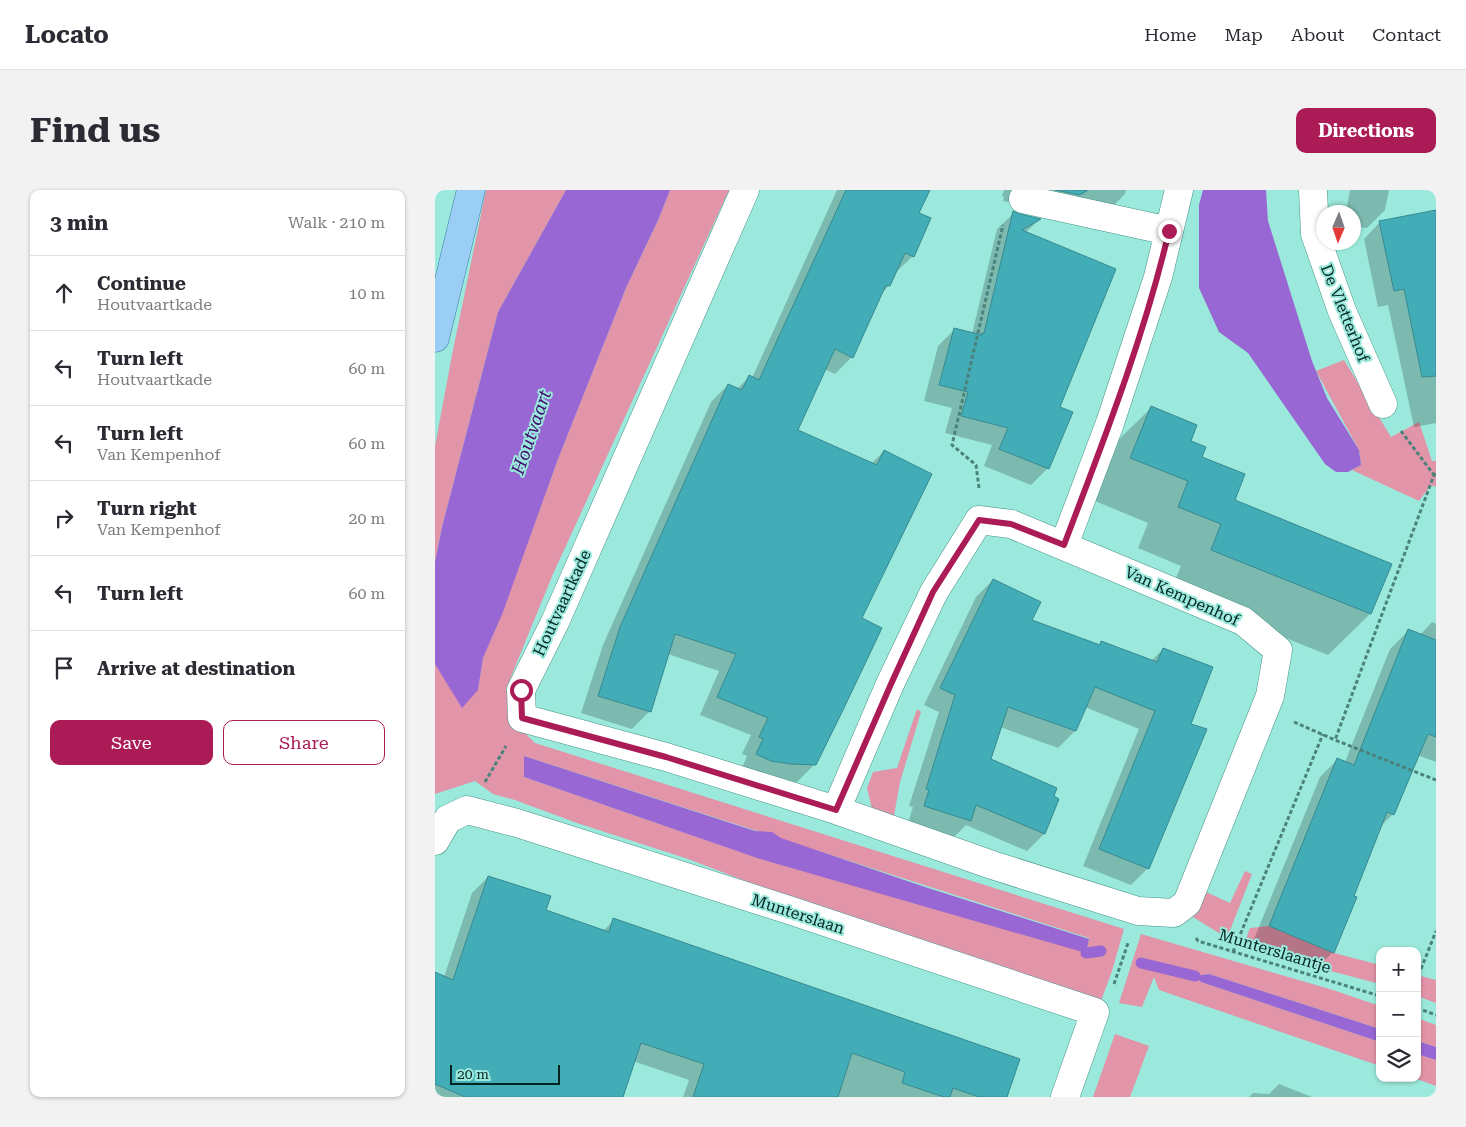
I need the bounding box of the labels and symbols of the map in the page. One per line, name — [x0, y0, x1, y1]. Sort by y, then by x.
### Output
north arrow — [1316, 205, 1361, 250]
route end — [1158, 220, 1181, 243]
street label: De Vletterhof — [1317, 261, 1374, 365]
water label: Houtvaart — [506, 387, 555, 478]
street label: Houtvaartkade — [529, 547, 595, 659]
street label: Van Kempenhof — [1122, 562, 1243, 630]
route start — [510, 679, 533, 702]
street label: Munterslaan — [749, 890, 847, 938]
street label: Munterslaantje — [1217, 925, 1334, 977]
scale bar — [450, 1062, 560, 1085]

